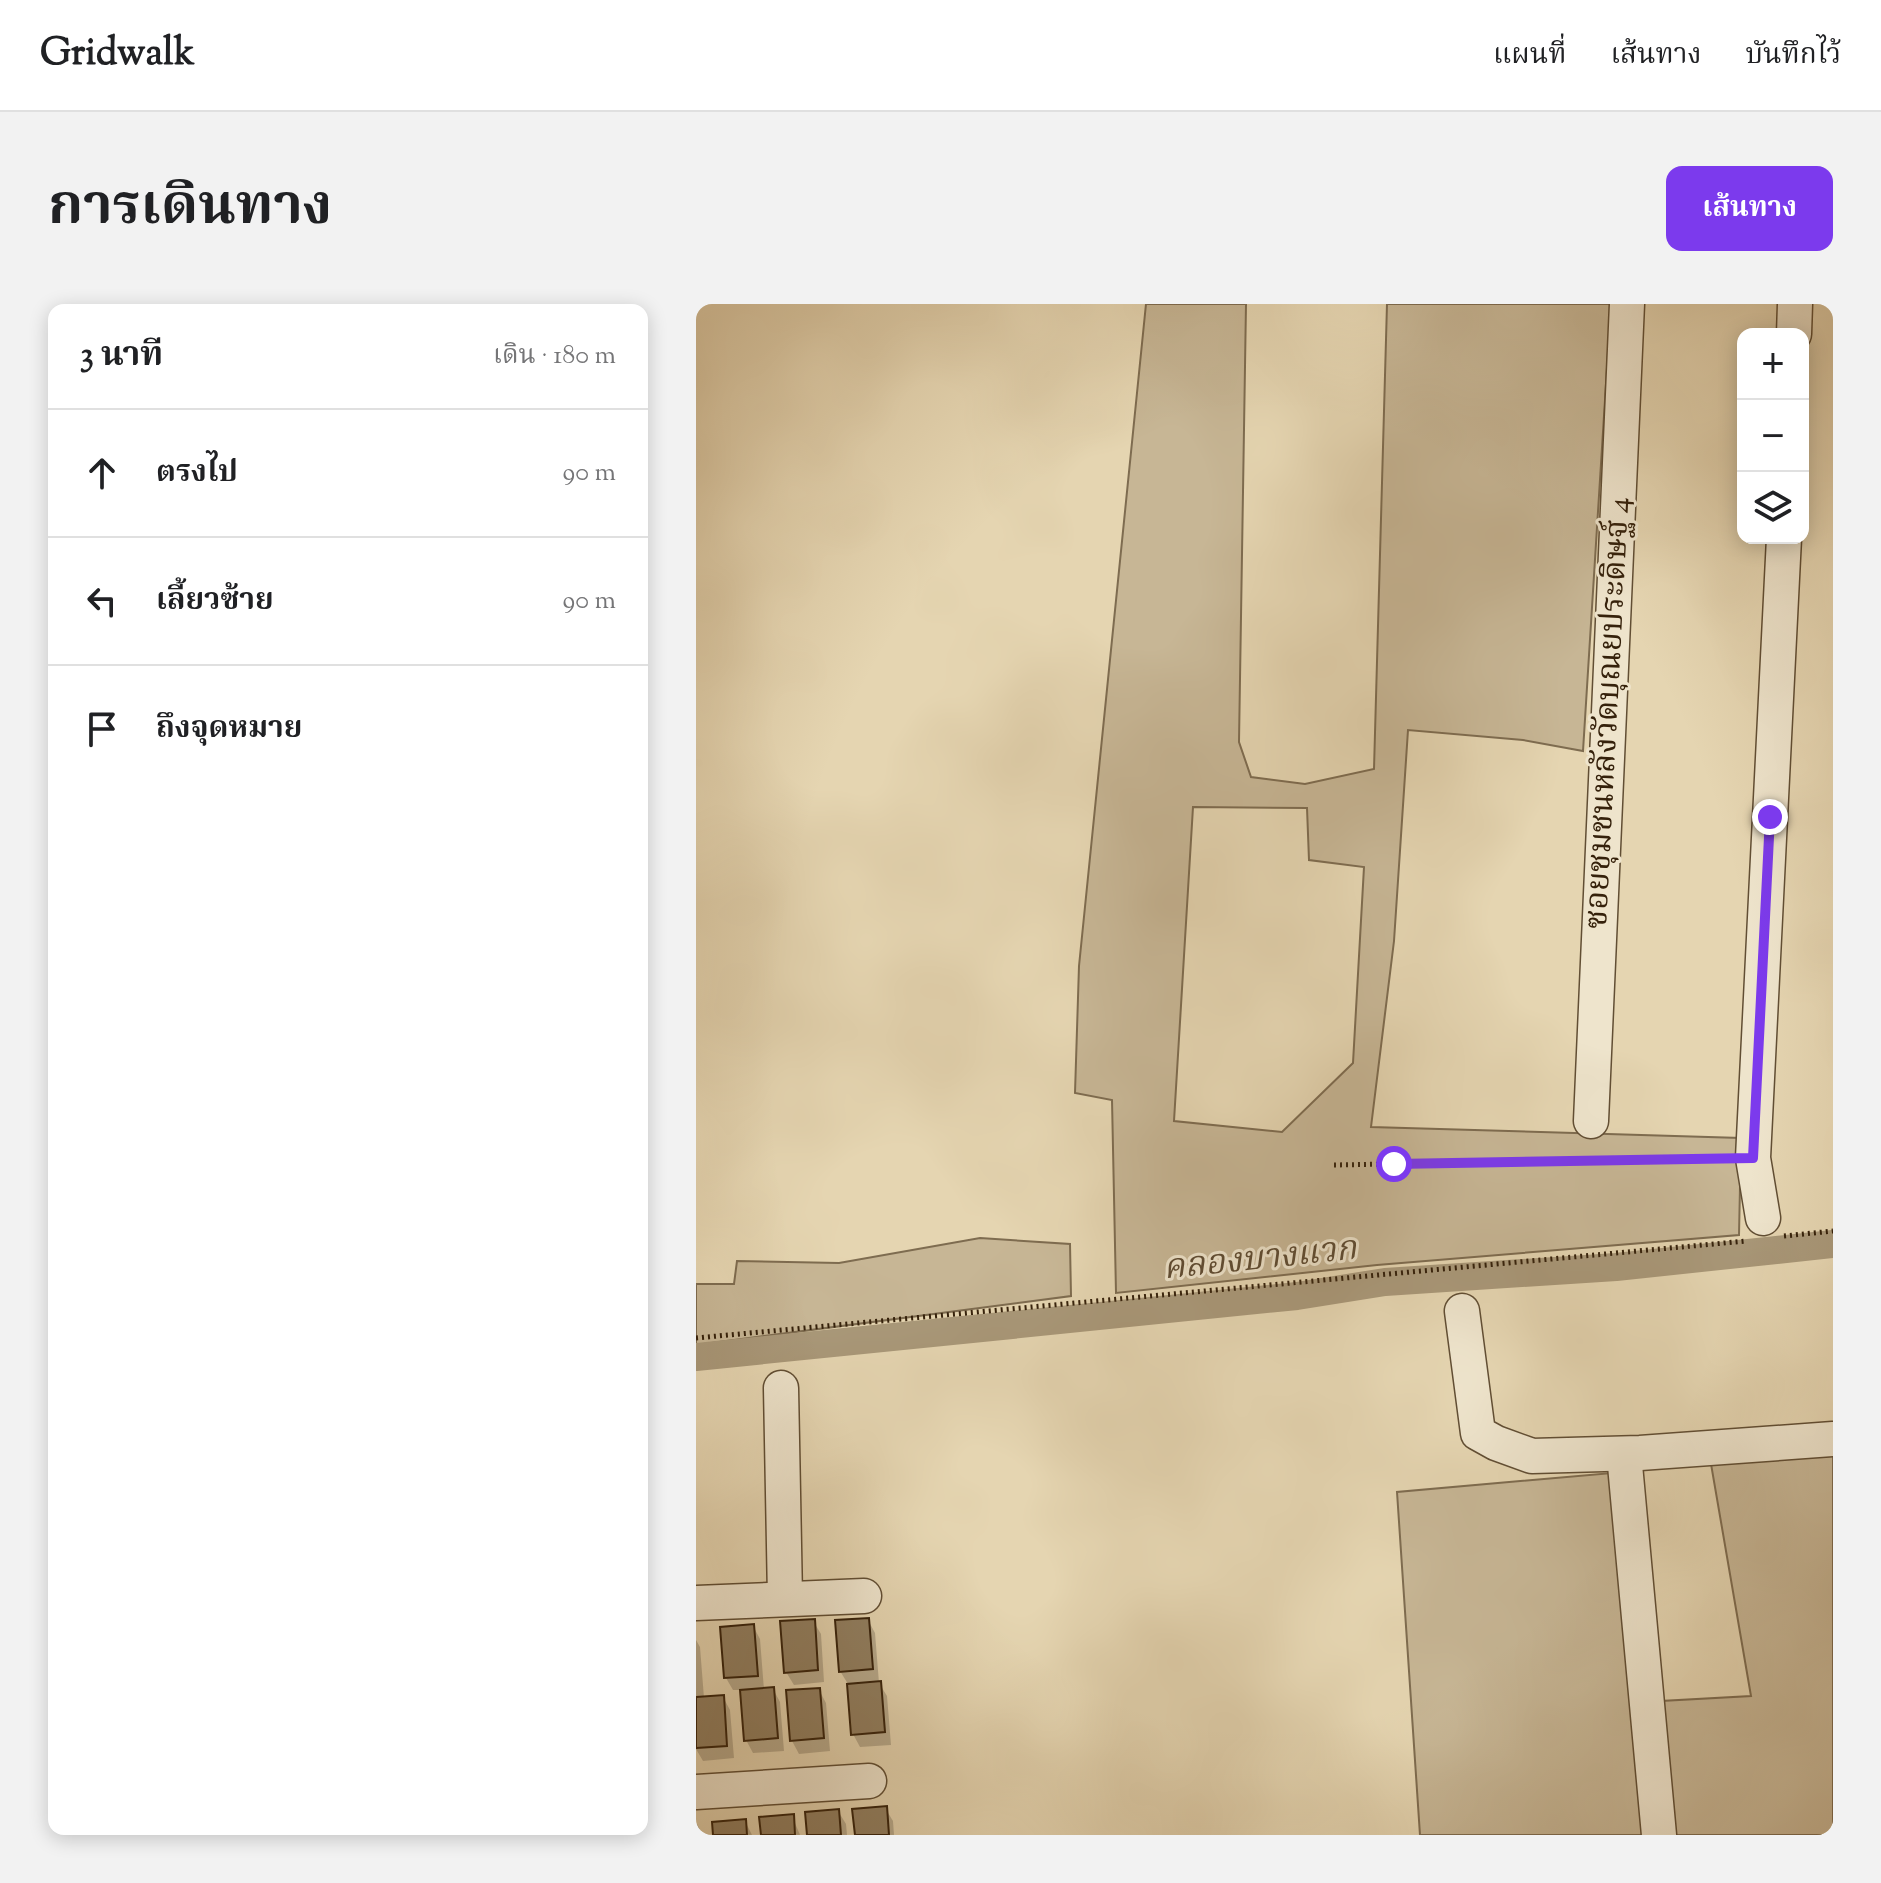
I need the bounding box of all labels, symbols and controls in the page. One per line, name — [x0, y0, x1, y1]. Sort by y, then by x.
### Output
text: Gridwalk — [40, 28, 195, 82]
text: แผนที่ — [1493, 36, 1566, 76]
text: เส้นทาง — [1610, 36, 1702, 76]
text: บันทึกไว้ — [1746, 36, 1841, 76]
button: เส้นทาง — [1666, 166, 1833, 251]
text: การเดินทาง — [48, 169, 332, 250]
map controls — [1737, 328, 1809, 544]
button: + — [1737, 328, 1809, 400]
text: 3 นาที — [80, 332, 163, 381]
text: เดิน · 180 m — [493, 338, 616, 375]
button: − — [1737, 400, 1809, 472]
icon: ahead — [80, 451, 124, 495]
text: ตรงไป — [156, 452, 238, 495]
text: 90 m — [563, 455, 616, 492]
button: layers — [1737, 472, 1809, 544]
street label: ซอยชุมชนหลังวัดบุณยประดิษฐ์ 4 — [1575, 496, 1643, 930]
icon: left — [80, 579, 124, 623]
text: เลี้ยวซ้าย — [156, 580, 274, 623]
text: 90 m — [563, 583, 616, 620]
icon: arrive — [80, 707, 124, 751]
text: ถึงจุดหมาย — [156, 708, 302, 751]
route end — [1752, 799, 1788, 835]
route start — [1376, 1146, 1412, 1182]
water label: คลองบางแวก — [1161, 1225, 1360, 1295]

